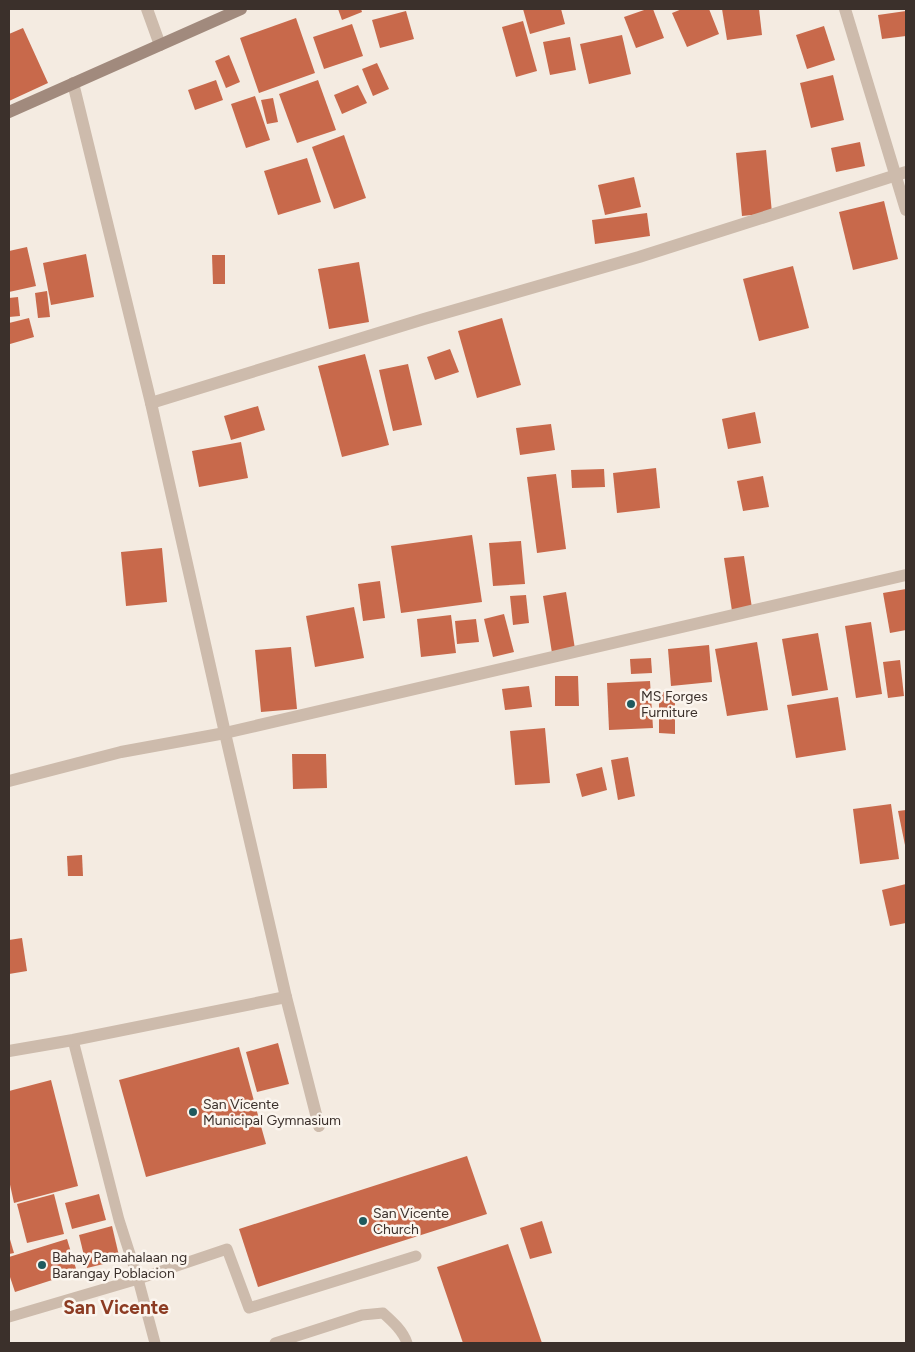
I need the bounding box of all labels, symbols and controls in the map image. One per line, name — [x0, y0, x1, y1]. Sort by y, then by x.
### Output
place label: MS Forges Furniture — [641, 688, 708, 721]
marker: MS Forges Furniture — [625, 698, 637, 710]
place label: San Vicente Municipal Gymnasium — [203, 1096, 341, 1129]
marker: San Vicente Municipal Gymnasium — [187, 1106, 199, 1118]
place label: San Vicente Church — [373, 1205, 449, 1238]
marker: San Vicente Church — [357, 1215, 369, 1227]
place label: Bahay Pamahalaan ng Barangay Poblacion — [52, 1249, 187, 1282]
marker: Bahay Pamahalaan ng Barangay Poblacion — [36, 1259, 48, 1271]
district label: San Vicente — [63, 1296, 169, 1319]

